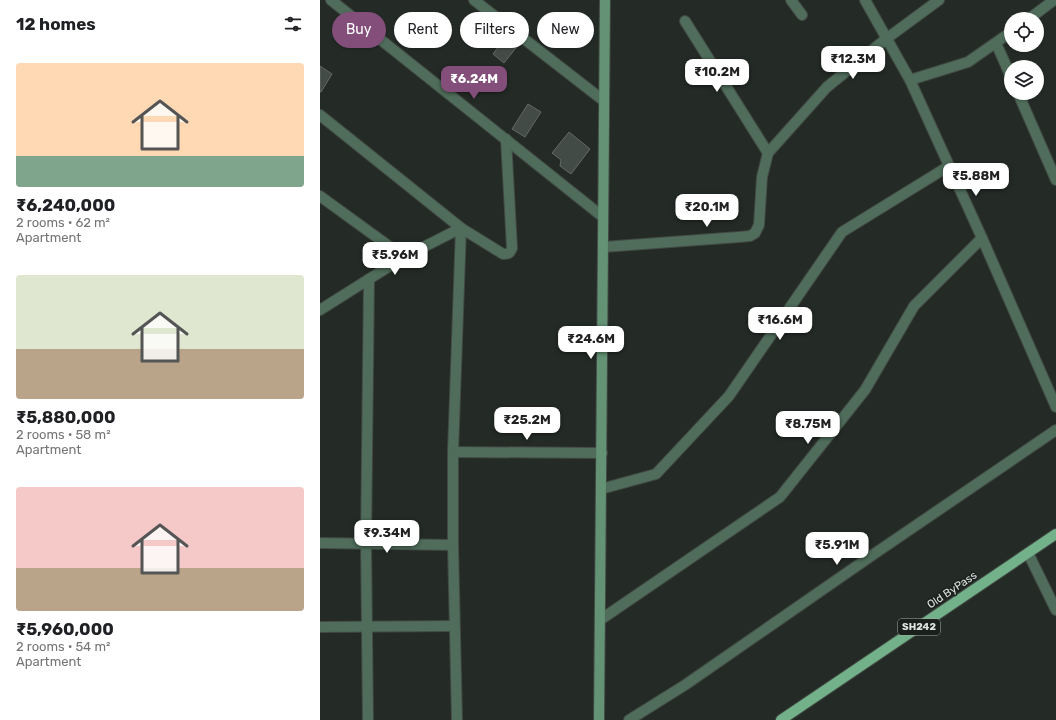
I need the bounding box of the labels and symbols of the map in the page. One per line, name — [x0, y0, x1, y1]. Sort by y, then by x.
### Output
pin: ₹12.3M — [820, 46, 886, 80]
pin: ₹10.2M — [684, 59, 750, 93]
pin: ₹6.24M — [441, 66, 507, 100]
pin: ₹5.88M — [943, 163, 1009, 197]
pin: ₹20.1M — [674, 194, 740, 228]
pin: ₹5.96M — [362, 242, 428, 276]
pin: ₹16.6M — [747, 307, 813, 341]
pin: ₹24.6M — [558, 326, 624, 360]
pin: ₹25.2M — [494, 407, 560, 441]
pin: ₹8.75M — [775, 411, 841, 445]
pin: ₹9.34M — [354, 520, 420, 554]
pin: ₹5.91M — [804, 532, 870, 566]
street label: Old ByPass — [925, 568, 980, 611]
road number: SH242 — [898, 619, 940, 635]

